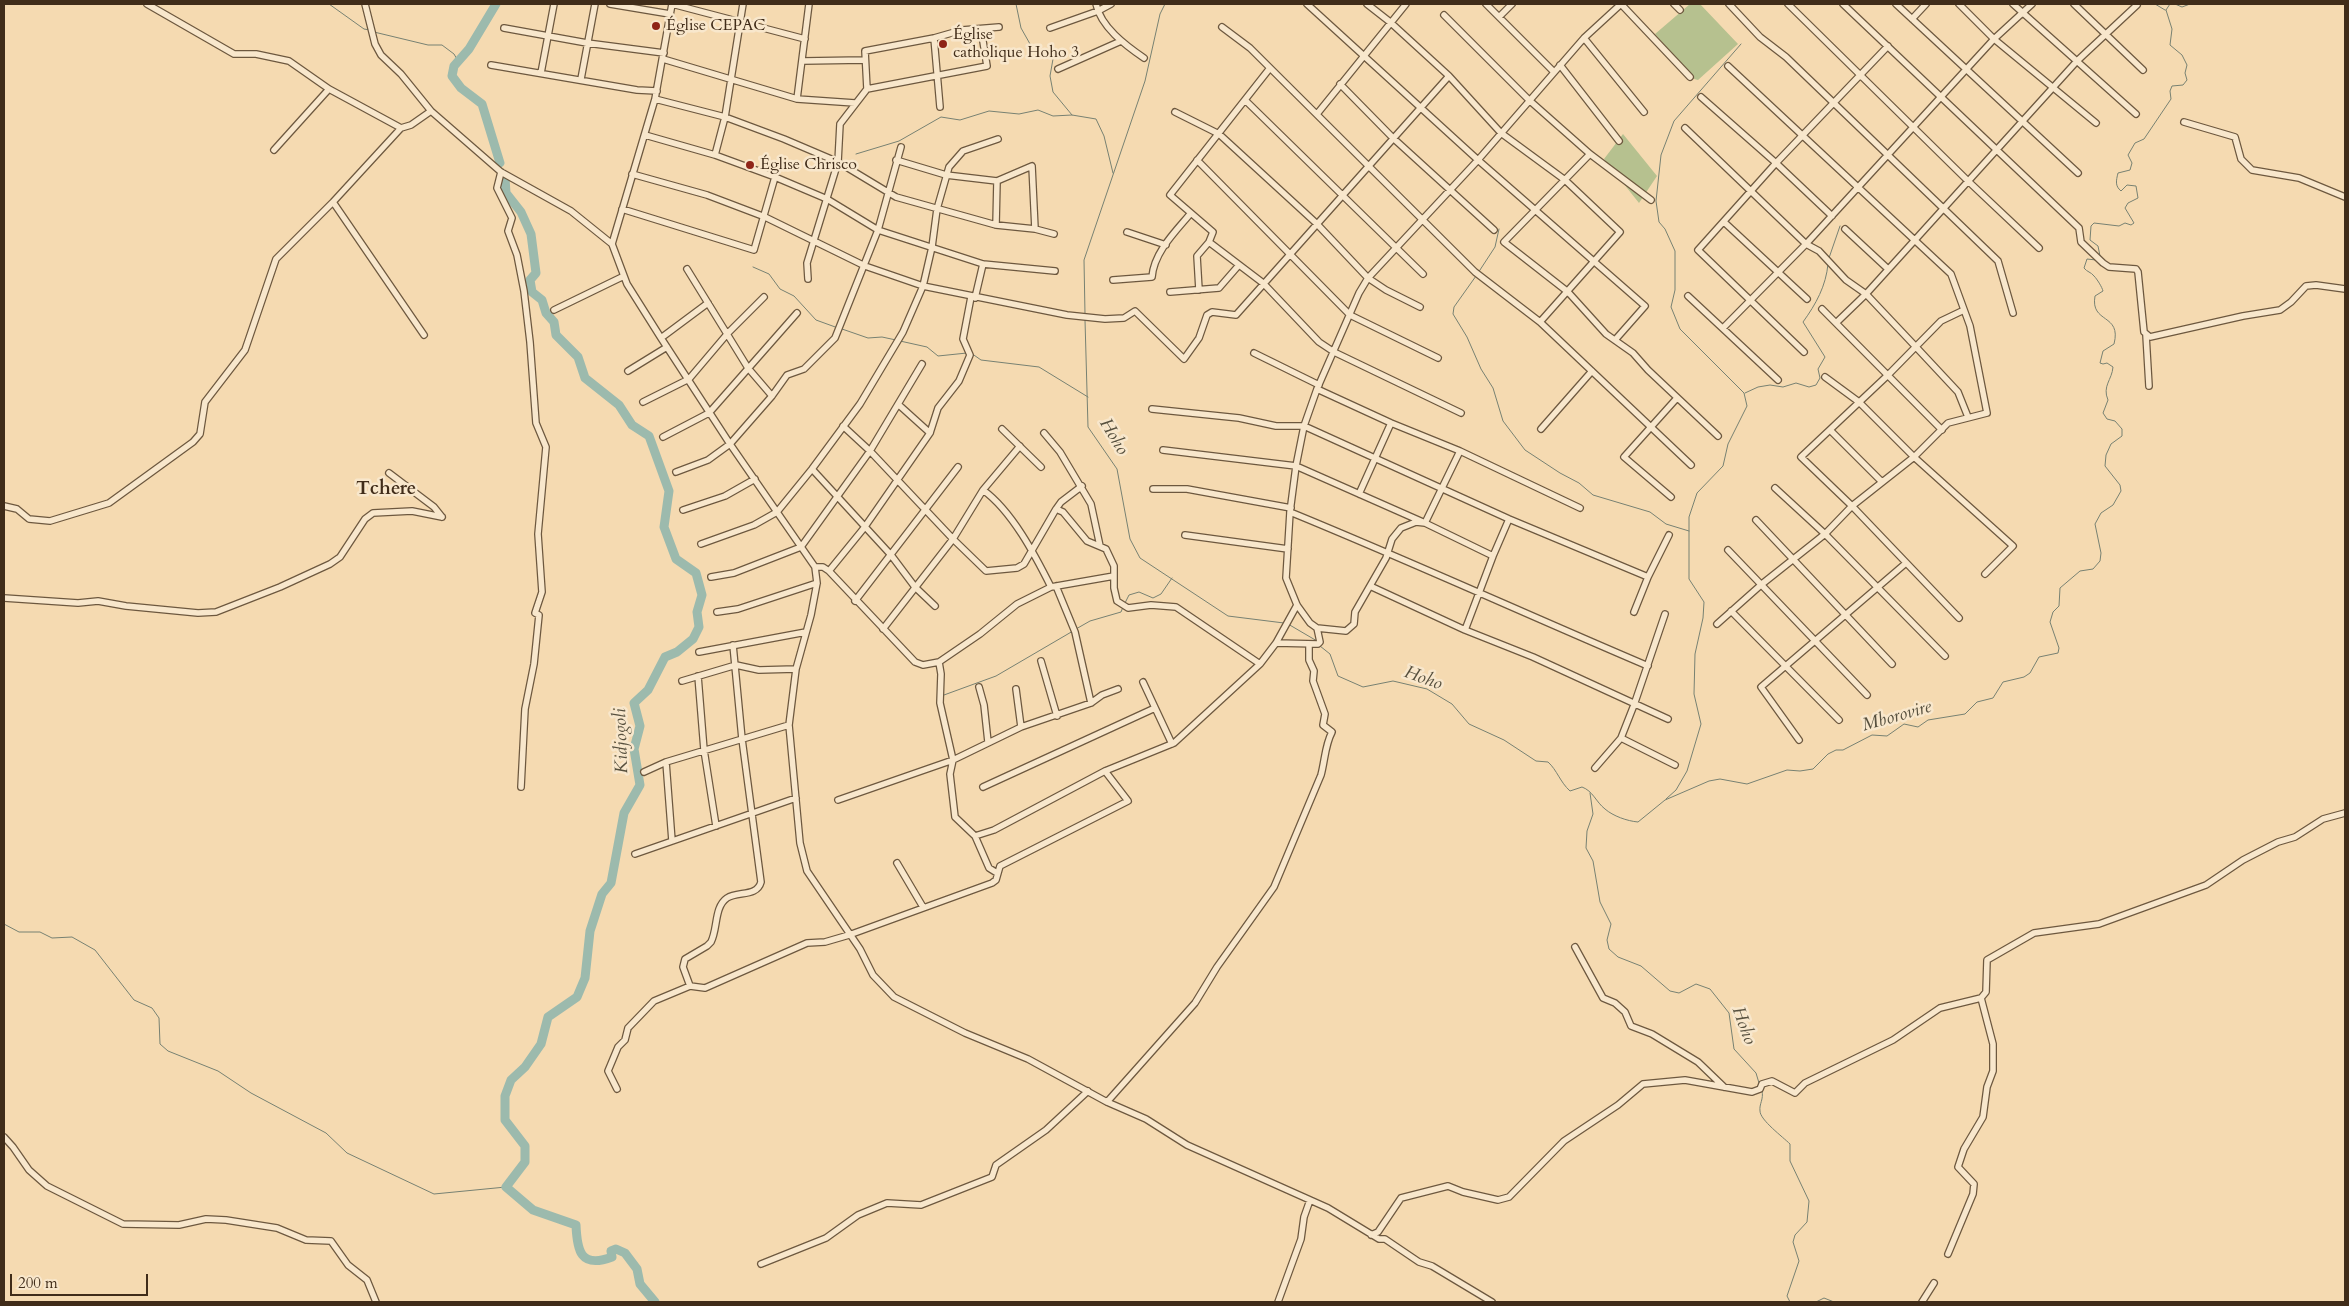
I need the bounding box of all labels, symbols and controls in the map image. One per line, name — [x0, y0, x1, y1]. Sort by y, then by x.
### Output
place label: Église CEPAC — [666, 16, 766, 36]
marker: Église CEPAC — [650, 20, 662, 32]
place label: Église catholique Hoho 3 — [953, 25, 1079, 63]
marker: Église catholique Hoho 3 — [937, 38, 949, 50]
place label: Église Chrisco — [760, 155, 857, 175]
marker: Église Chrisco — [744, 159, 756, 171]
water label: Hoho — [1094, 415, 1132, 459]
district label: Tchere — [356, 479, 416, 501]
water label: Hoho — [1401, 662, 1445, 696]
water label: Mborovire — [1860, 697, 1934, 737]
water label: Kidjogoli — [610, 708, 634, 774]
water label: Hoho — [1726, 1004, 1760, 1048]
scale bar — [12, 1264, 150, 1296]
text: 200 m — [18, 1273, 58, 1293]

